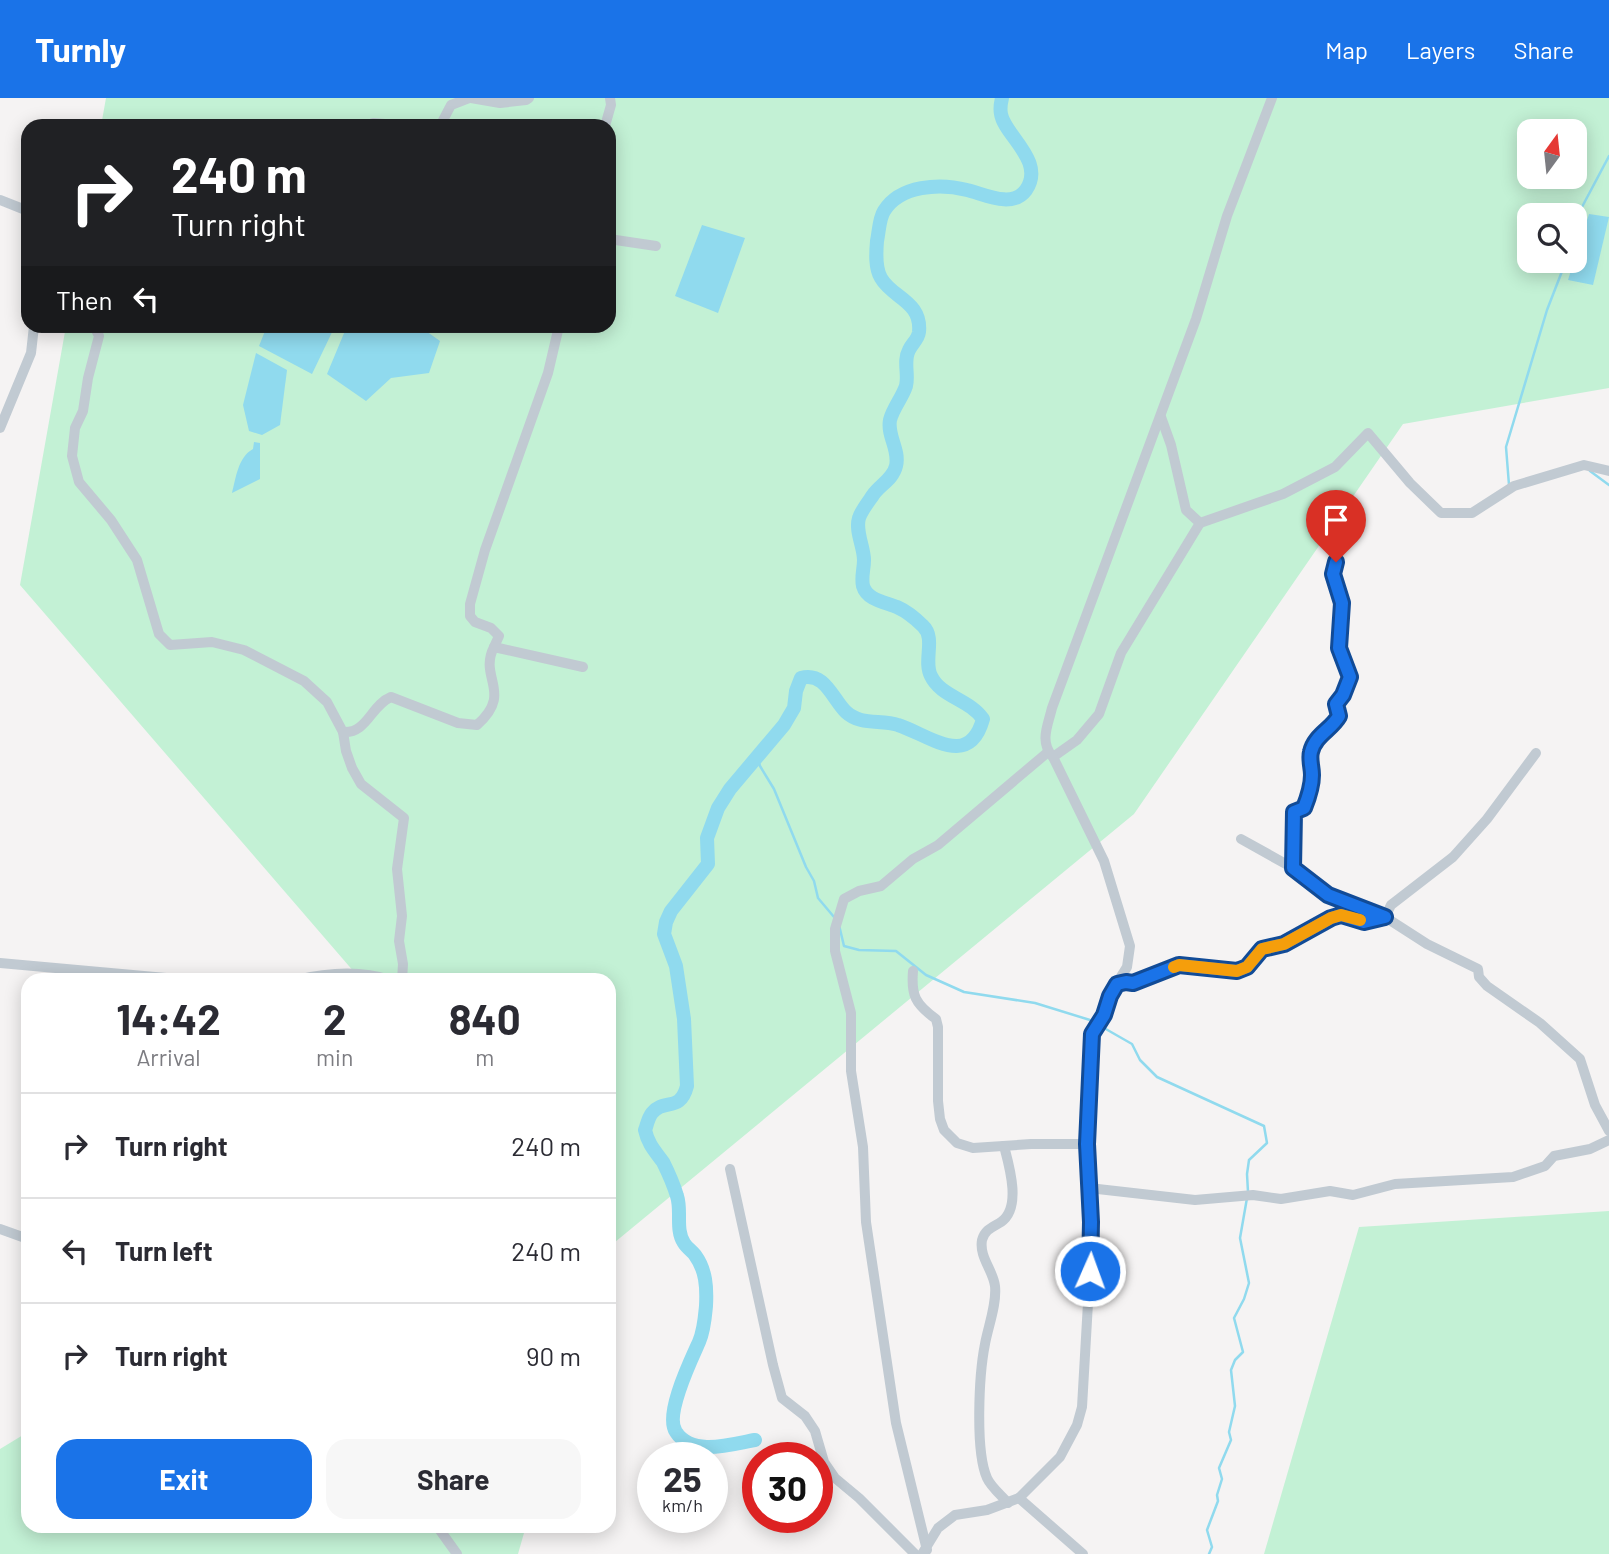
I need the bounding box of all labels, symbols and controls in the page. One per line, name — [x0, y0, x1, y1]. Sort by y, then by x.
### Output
text: Turnly — [35, 29, 126, 69]
text: Map — [1325, 35, 1368, 64]
text: Layers — [1406, 35, 1475, 64]
text: Share — [1513, 35, 1574, 64]
north arrow — [1517, 119, 1587, 189]
map controls — [1517, 119, 1587, 273]
text: 240 m — [171, 144, 307, 203]
icon: right — [56, 147, 147, 238]
button: search — [1517, 203, 1587, 273]
text: Turn right — [171, 204, 306, 242]
icon: left — [127, 280, 165, 318]
text: Then — [56, 284, 113, 315]
pin — [1306, 490, 1366, 562]
icon: arrive — [1317, 501, 1355, 539]
text: 14:42 — [116, 993, 221, 1043]
text: 2 — [323, 993, 346, 1043]
text: 840 — [449, 993, 521, 1043]
text: Arrival — [136, 1043, 201, 1071]
text: min — [316, 1043, 353, 1071]
text: m — [475, 1043, 494, 1071]
icon: right — [56, 1127, 94, 1165]
text: Turn right — [115, 1130, 228, 1161]
text: 240 m — [511, 1130, 581, 1161]
icon: left — [56, 1232, 94, 1270]
position arrow — [1053, 1234, 1127, 1308]
text: Turn left — [115, 1235, 213, 1266]
text: 240 m — [511, 1235, 581, 1266]
icon: right — [56, 1337, 94, 1375]
text: Turn right — [115, 1340, 228, 1371]
text: 90 m — [526, 1340, 581, 1371]
button: Exit — [56, 1439, 312, 1519]
button: Share — [326, 1439, 581, 1519]
speed limit sign: 30 — [742, 1442, 833, 1533]
text: 25 — [663, 1457, 702, 1499]
text: km/h — [662, 1494, 703, 1516]

